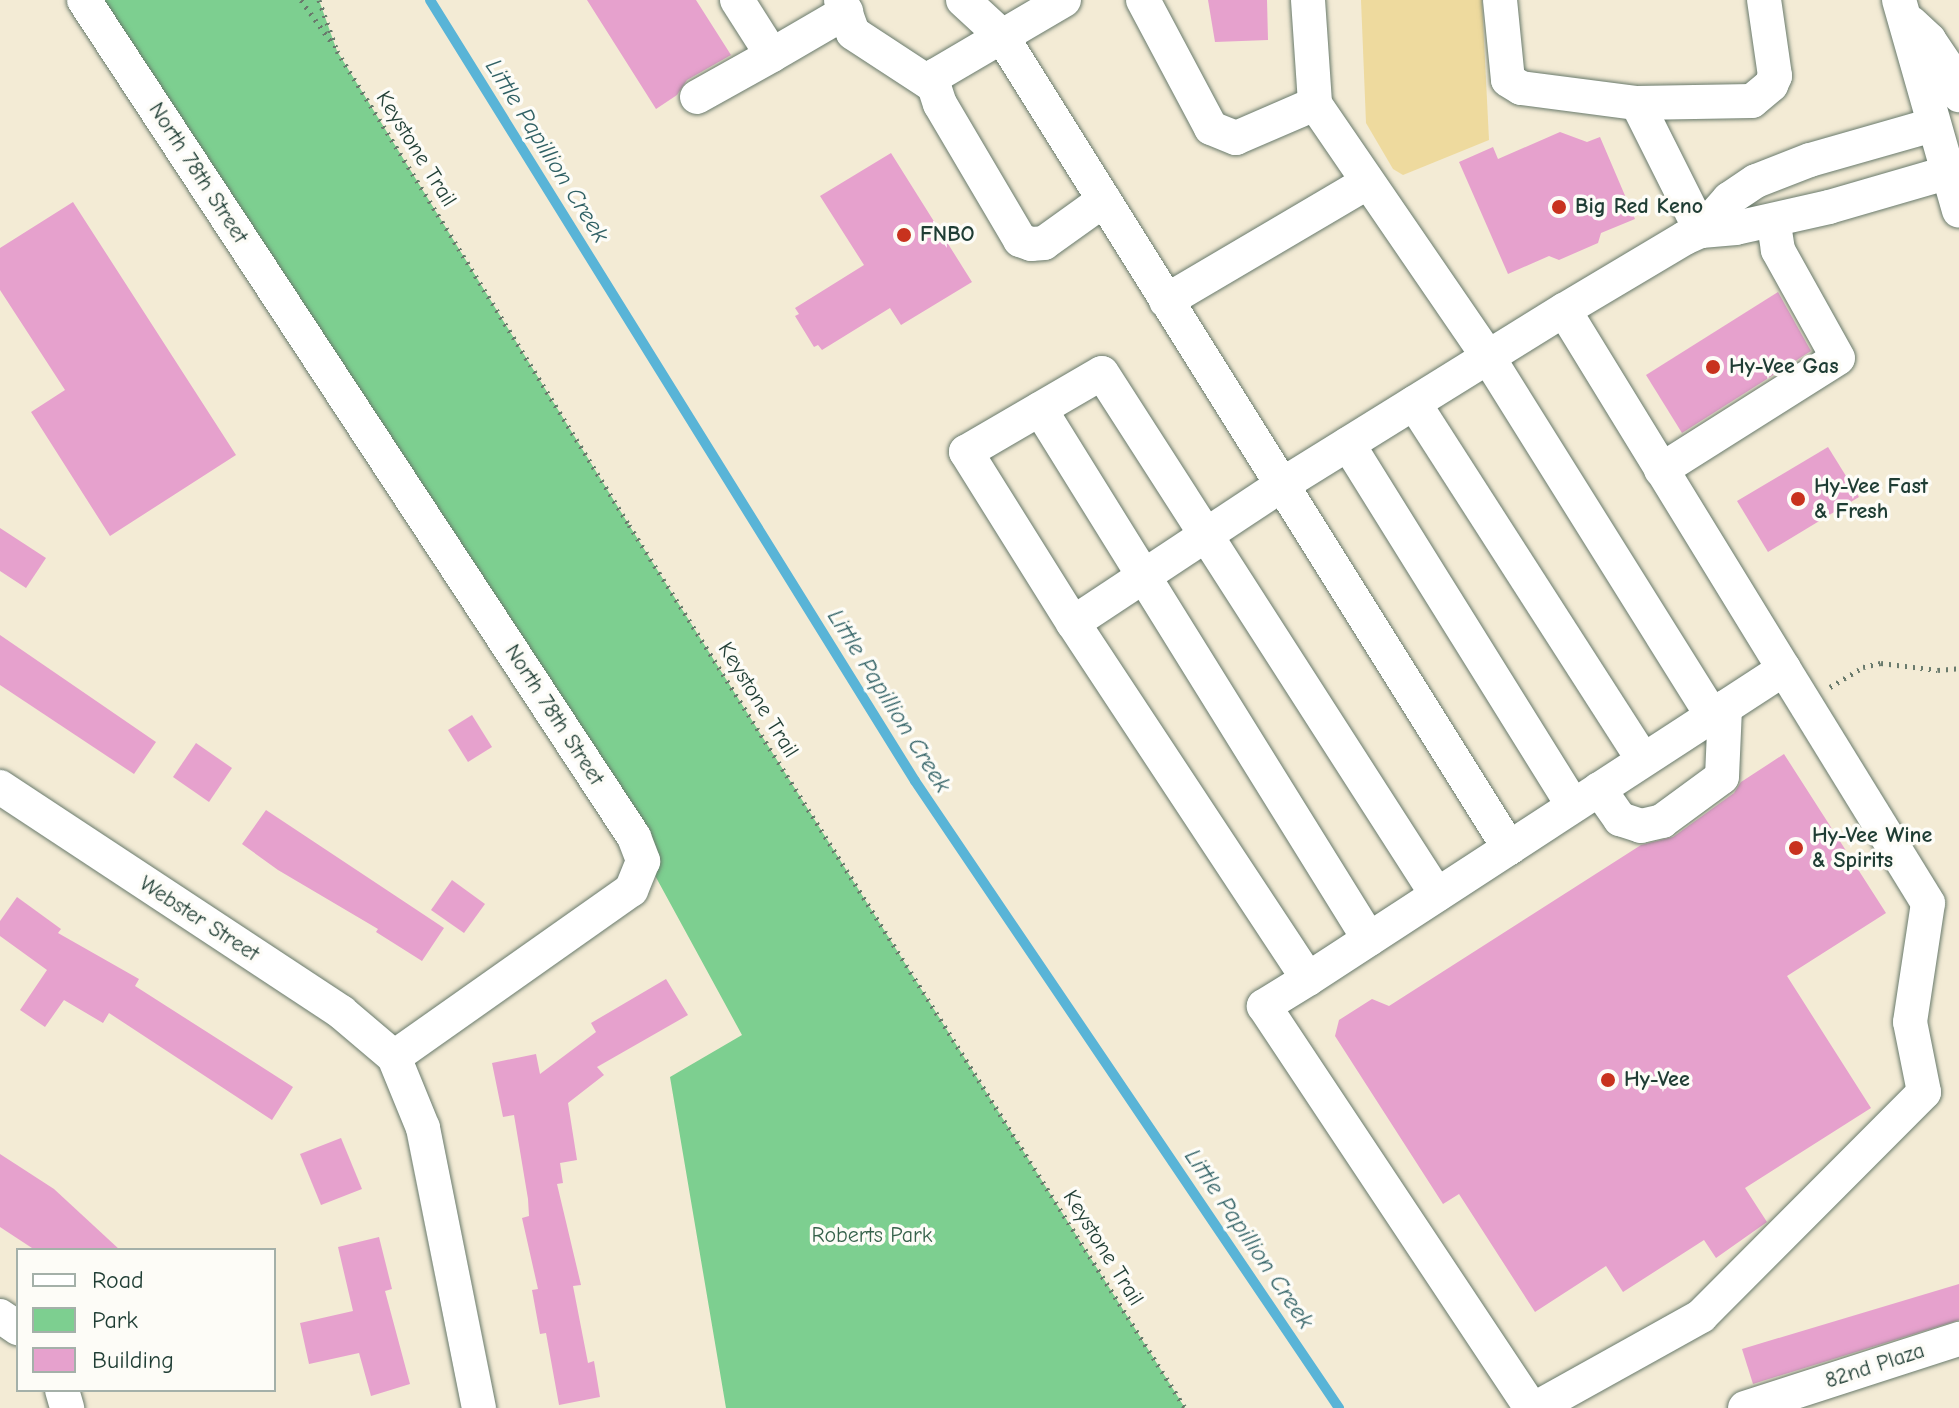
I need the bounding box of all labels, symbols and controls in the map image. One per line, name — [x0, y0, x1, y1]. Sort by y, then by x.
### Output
water label: Little Papillion Creek — [479, 54, 615, 248]
street label: Keystone Trail — [370, 86, 462, 212]
street label: North 78th Street — [143, 98, 253, 248]
place label: Big Red Keno — [1575, 194, 1703, 220]
marker: Big Red Keno — [1550, 198, 1568, 216]
place label: FNBO — [920, 222, 975, 248]
marker: FNBO — [895, 226, 913, 244]
place label: Hy-Vee Gas — [1729, 354, 1839, 380]
marker: Hy-Vee Gas — [1704, 358, 1722, 376]
place label: Hy-Vee Fast & Fresh — [1814, 473, 1928, 524]
marker: Hy-Vee Fast & Fresh — [1789, 490, 1807, 508]
water label: Little Papillion Creek — [821, 604, 957, 798]
street label: Keystone Trail — [712, 637, 804, 763]
street label: North 78th Street — [499, 640, 609, 790]
place label: Hy-Vee Wine & Spirits — [1812, 822, 1932, 874]
marker: Hy-Vee Wine & Spirits — [1787, 839, 1805, 857]
street label: Webster Street — [134, 871, 264, 967]
place label: Hy-Vee — [1624, 1067, 1690, 1093]
marker: Hy-Vee — [1599, 1071, 1617, 1089]
water label: Little Papillion Creek — [1178, 1144, 1320, 1334]
street label: Keystone Trail — [1057, 1185, 1149, 1311]
park label: Roberts Park — [812, 1223, 932, 1249]
legend — [16, 1248, 276, 1392]
text: Road — [92, 1266, 144, 1294]
text: Park — [92, 1306, 138, 1334]
street label: 82nd Plaza — [1822, 1338, 1928, 1394]
text: Building — [92, 1346, 174, 1374]

